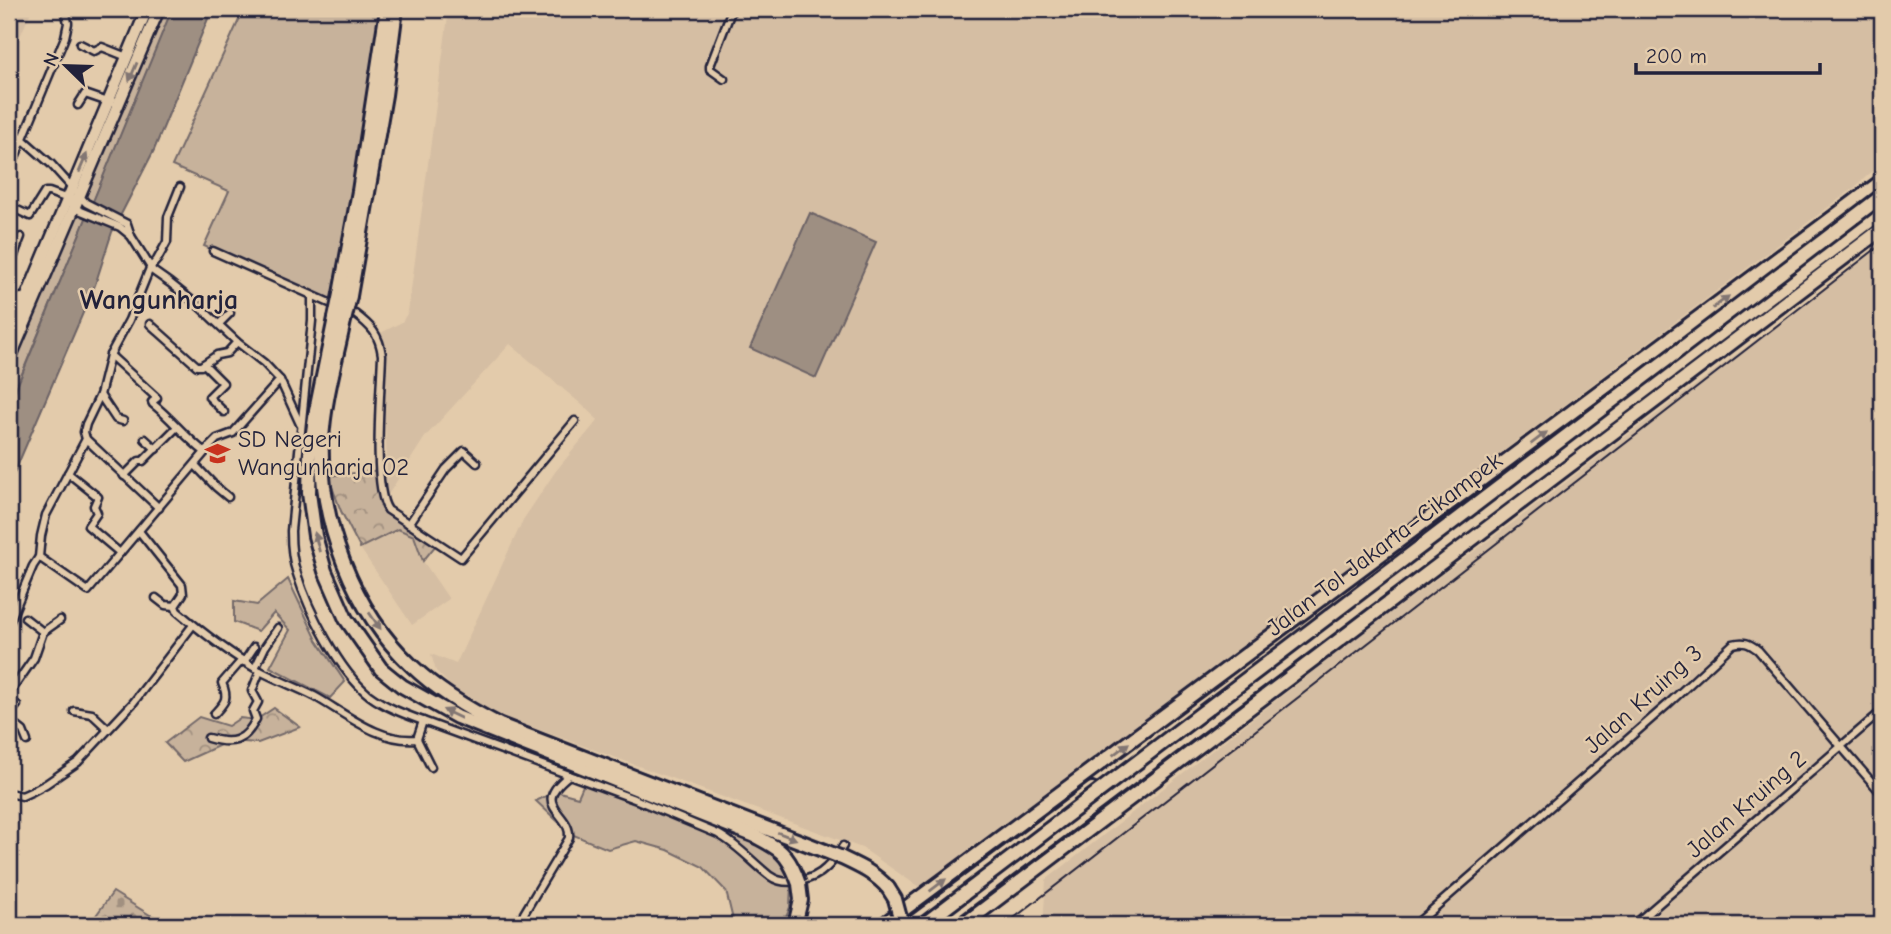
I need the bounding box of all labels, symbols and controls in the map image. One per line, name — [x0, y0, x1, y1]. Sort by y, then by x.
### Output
north arrow — [32, 32, 102, 102]
scale bar — [1636, 32, 1819, 76]
text: 200 m — [1646, 44, 1707, 68]
text: N — [39, 50, 64, 70]
one-way arrow — [127, 61, 138, 82]
one-way arrow — [77, 152, 88, 173]
district label: Wangunharja — [80, 284, 238, 316]
one-way arrow — [1712, 294, 1730, 309]
place label: SD Negeri Wangunharja 02 — [238, 425, 409, 481]
one-way arrow — [1530, 431, 1548, 445]
school or university icon: SD Negeri Wangunharja 02 — [204, 439, 232, 467]
street label: Jalan Tol Jakarta–Cikampek — [1261, 446, 1508, 642]
one-way arrow — [311, 531, 322, 553]
one-way arrow — [368, 612, 382, 630]
street label: Jalan Kruing 3 — [1578, 639, 1708, 759]
one-way arrow — [442, 708, 462, 719]
one-way arrow — [1112, 742, 1130, 756]
street label: Jalan Kruing 2 — [1680, 744, 1812, 864]
one-way arrow — [777, 831, 798, 842]
one-way arrow — [929, 878, 947, 892]

